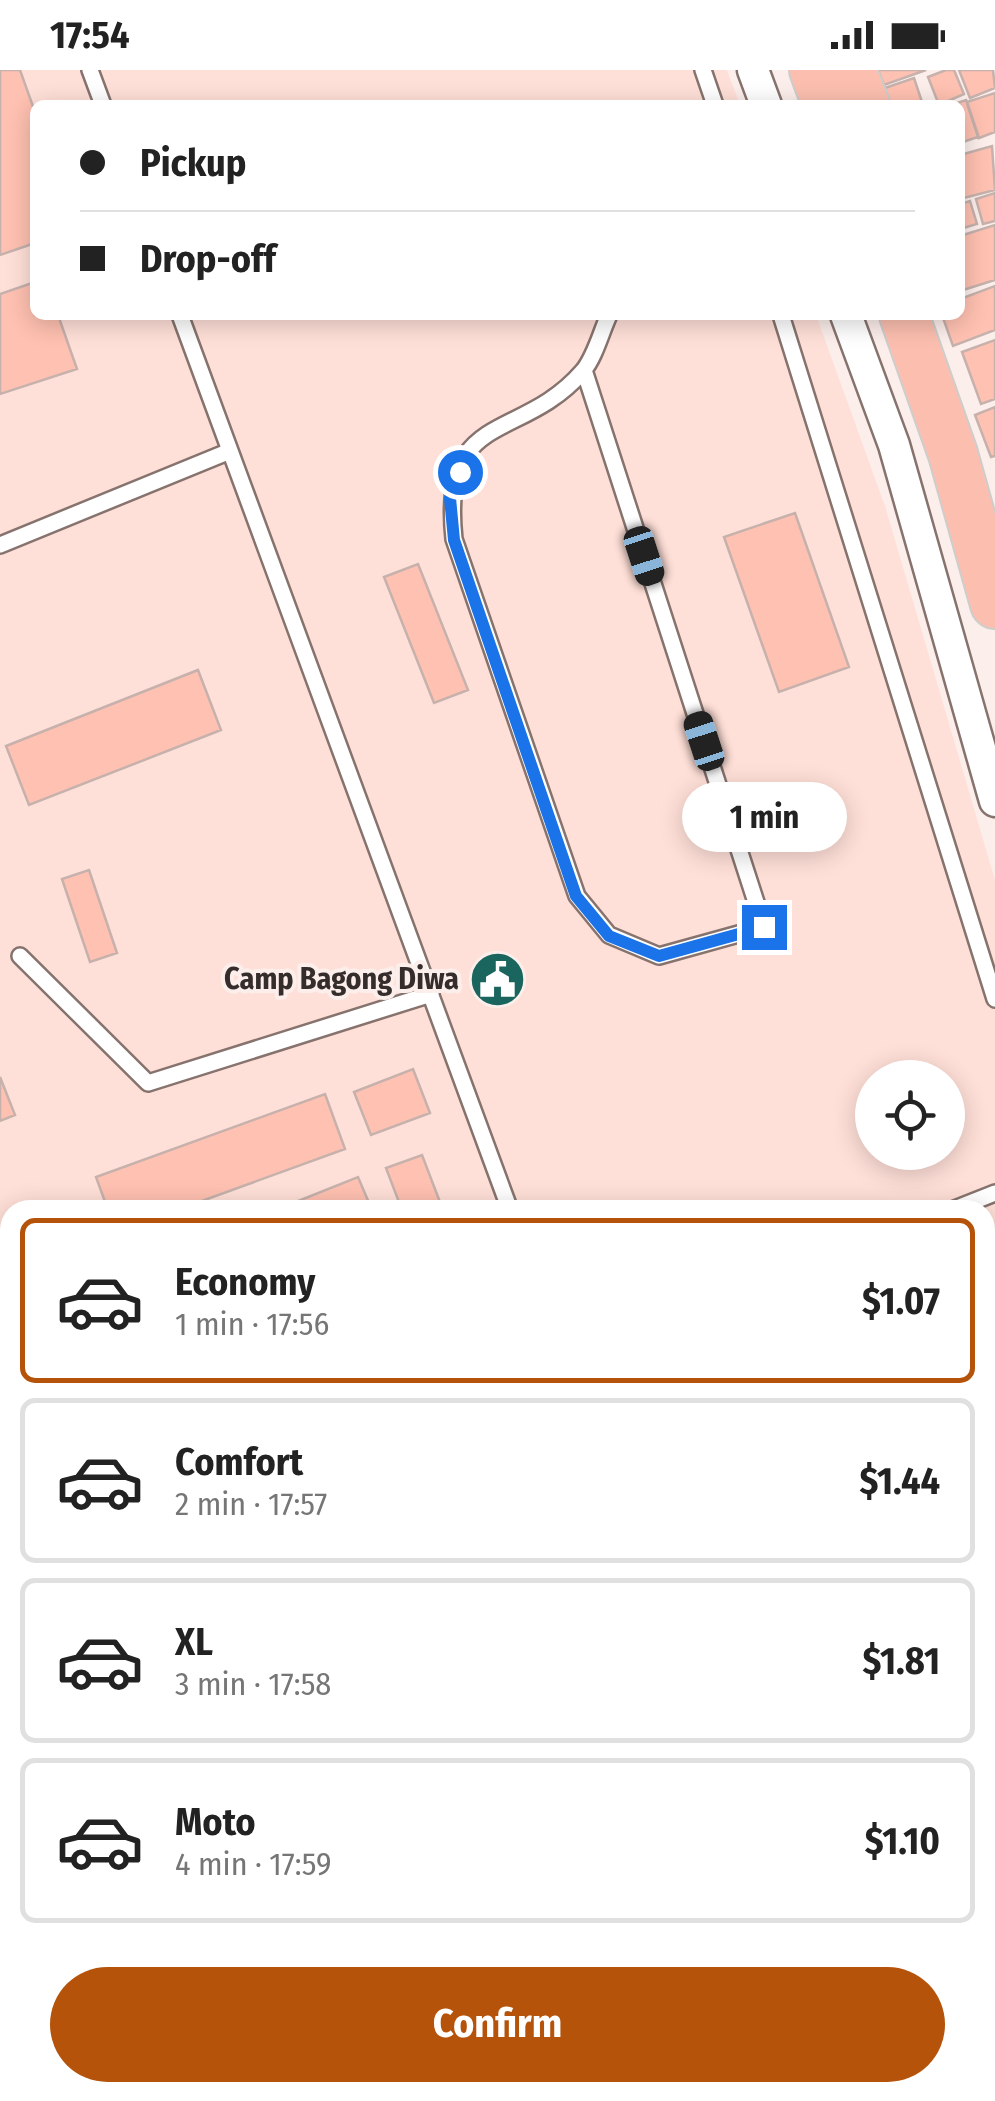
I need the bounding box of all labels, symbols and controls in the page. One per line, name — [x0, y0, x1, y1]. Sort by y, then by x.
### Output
text: 17:54 — [50, 12, 129, 58]
text: Pickup — [140, 140, 246, 186]
text: Drop-off — [140, 236, 276, 282]
route start — [438, 450, 483, 495]
car — [620, 523, 668, 589]
car — [680, 708, 728, 774]
callout: 1 min — [682, 782, 846, 852]
text: 1 min — [730, 798, 799, 836]
route end — [742, 905, 787, 950]
public building icon: Camp Bagong Diwa — [468, 949, 528, 1009]
place label: Camp Bagong Diwa — [224, 961, 459, 997]
map controls — [855, 1060, 965, 1170]
button: locate — [855, 1060, 965, 1170]
icon: car — [55, 1256, 145, 1346]
text: Economy — [175, 1259, 315, 1305]
text: $1.07 — [862, 1278, 940, 1324]
text: 1 min · 17:56 — [175, 1305, 329, 1343]
icon: car — [55, 1436, 145, 1526]
text: Comfort — [175, 1439, 303, 1485]
text: $1.44 — [859, 1458, 940, 1504]
text: 2 min · 17:57 — [175, 1485, 327, 1523]
icon: car — [55, 1616, 145, 1706]
text: XL — [175, 1619, 213, 1665]
text: $1.81 — [862, 1638, 940, 1684]
text: 3 min · 17:58 — [175, 1665, 331, 1703]
icon: car — [55, 1796, 145, 1886]
text: Moto — [175, 1799, 256, 1845]
text: $1.10 — [865, 1818, 940, 1864]
text: 4 min · 17:59 — [175, 1845, 331, 1883]
button: Confirm — [50, 1967, 945, 2082]

